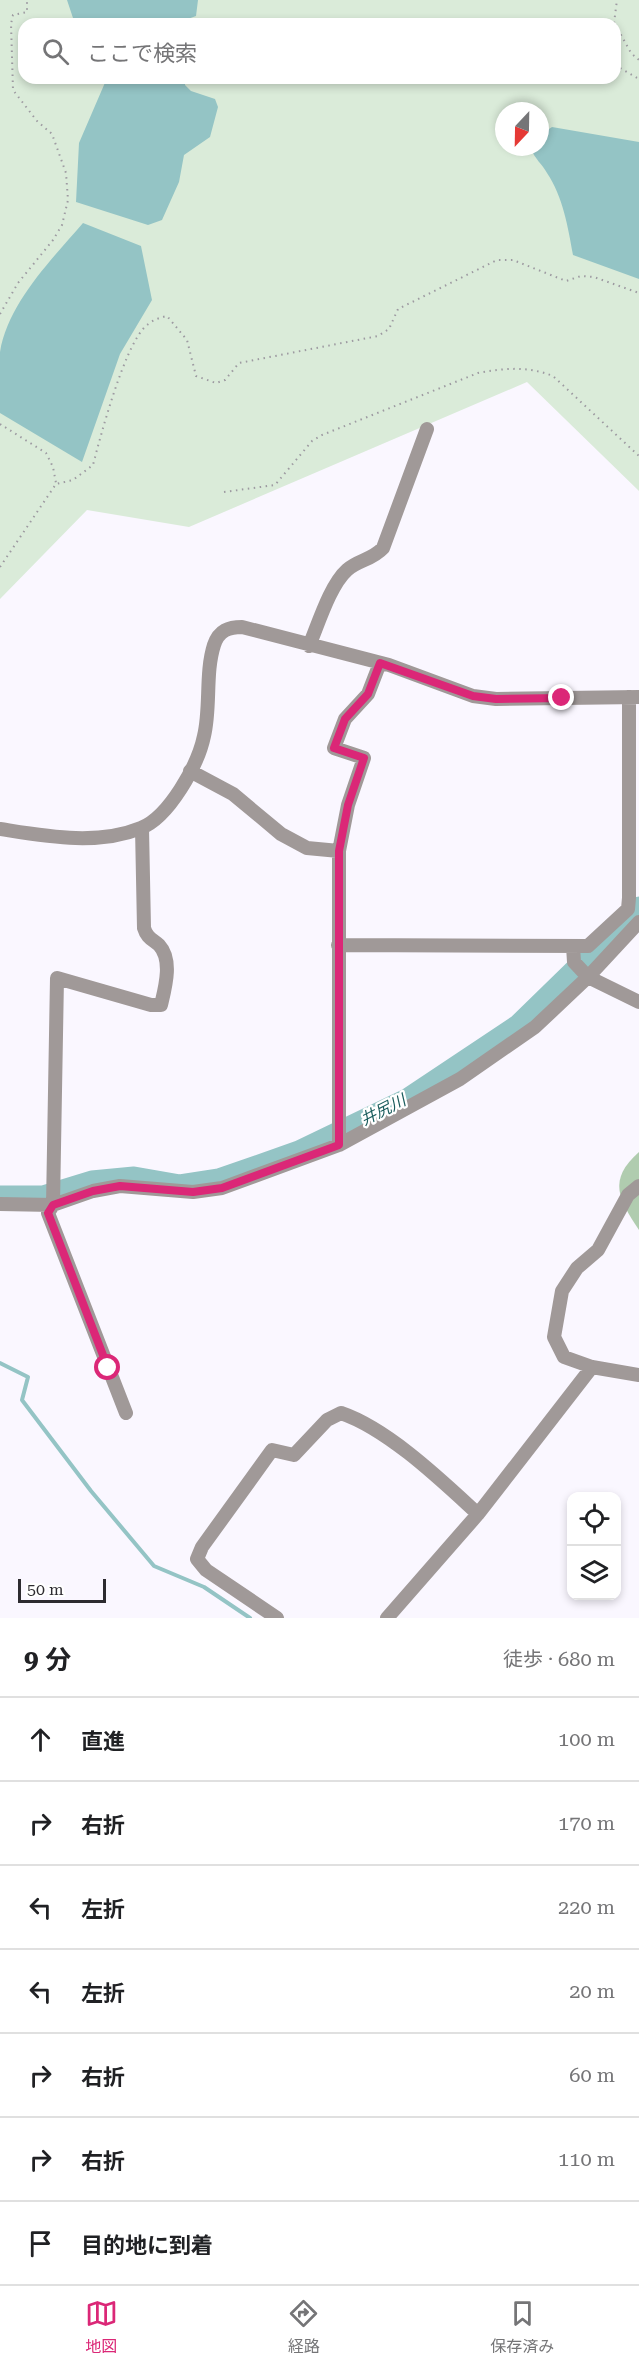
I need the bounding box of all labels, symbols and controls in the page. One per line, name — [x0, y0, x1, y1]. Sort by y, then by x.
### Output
search box — [18, 18, 621, 84]
icon: search — [39, 35, 72, 68]
text: ここで検索 — [87, 41, 197, 66]
north arrow — [495, 102, 549, 156]
route end — [548, 684, 574, 710]
water label: 井尻川 — [357, 1090, 410, 1129]
route start — [94, 1354, 120, 1380]
map controls — [567, 1492, 621, 1600]
button: locate — [567, 1492, 621, 1546]
button: layers — [567, 1546, 621, 1600]
scale bar — [18, 1576, 106, 1604]
text: 50 m — [27, 1580, 64, 1599]
text: 9 分 — [24, 1645, 71, 1675]
text: 徒歩 · 680 m — [503, 1647, 615, 1671]
icon: ahead — [24, 1723, 57, 1756]
text: 100 m — [558, 1727, 615, 1751]
text: 直進 — [81, 1729, 125, 1754]
icon: right — [24, 1807, 57, 1840]
text: 170 m — [558, 1811, 615, 1835]
text: 右折 — [81, 1813, 125, 1838]
icon: left — [24, 1891, 57, 1924]
text: 220 m — [558, 1895, 615, 1919]
text: 左折 — [81, 1897, 125, 1922]
icon: left — [24, 1975, 57, 2008]
text: 20 m — [569, 1979, 615, 2003]
text: 左折 — [81, 1981, 125, 2006]
icon: right — [24, 2059, 57, 2092]
text: 60 m — [569, 2063, 615, 2087]
text: 右折 — [81, 2065, 125, 2090]
icon: right — [24, 2143, 57, 2176]
text: 110 m — [558, 2147, 615, 2171]
text: 右折 — [81, 2149, 125, 2174]
icon: arrive — [24, 2227, 57, 2260]
text: 目的地に到着 — [81, 2233, 213, 2258]
tab: 地図 — [85, 2297, 118, 2357]
tab: 経路 — [287, 2297, 320, 2357]
tab: 保存済み — [490, 2297, 554, 2357]

